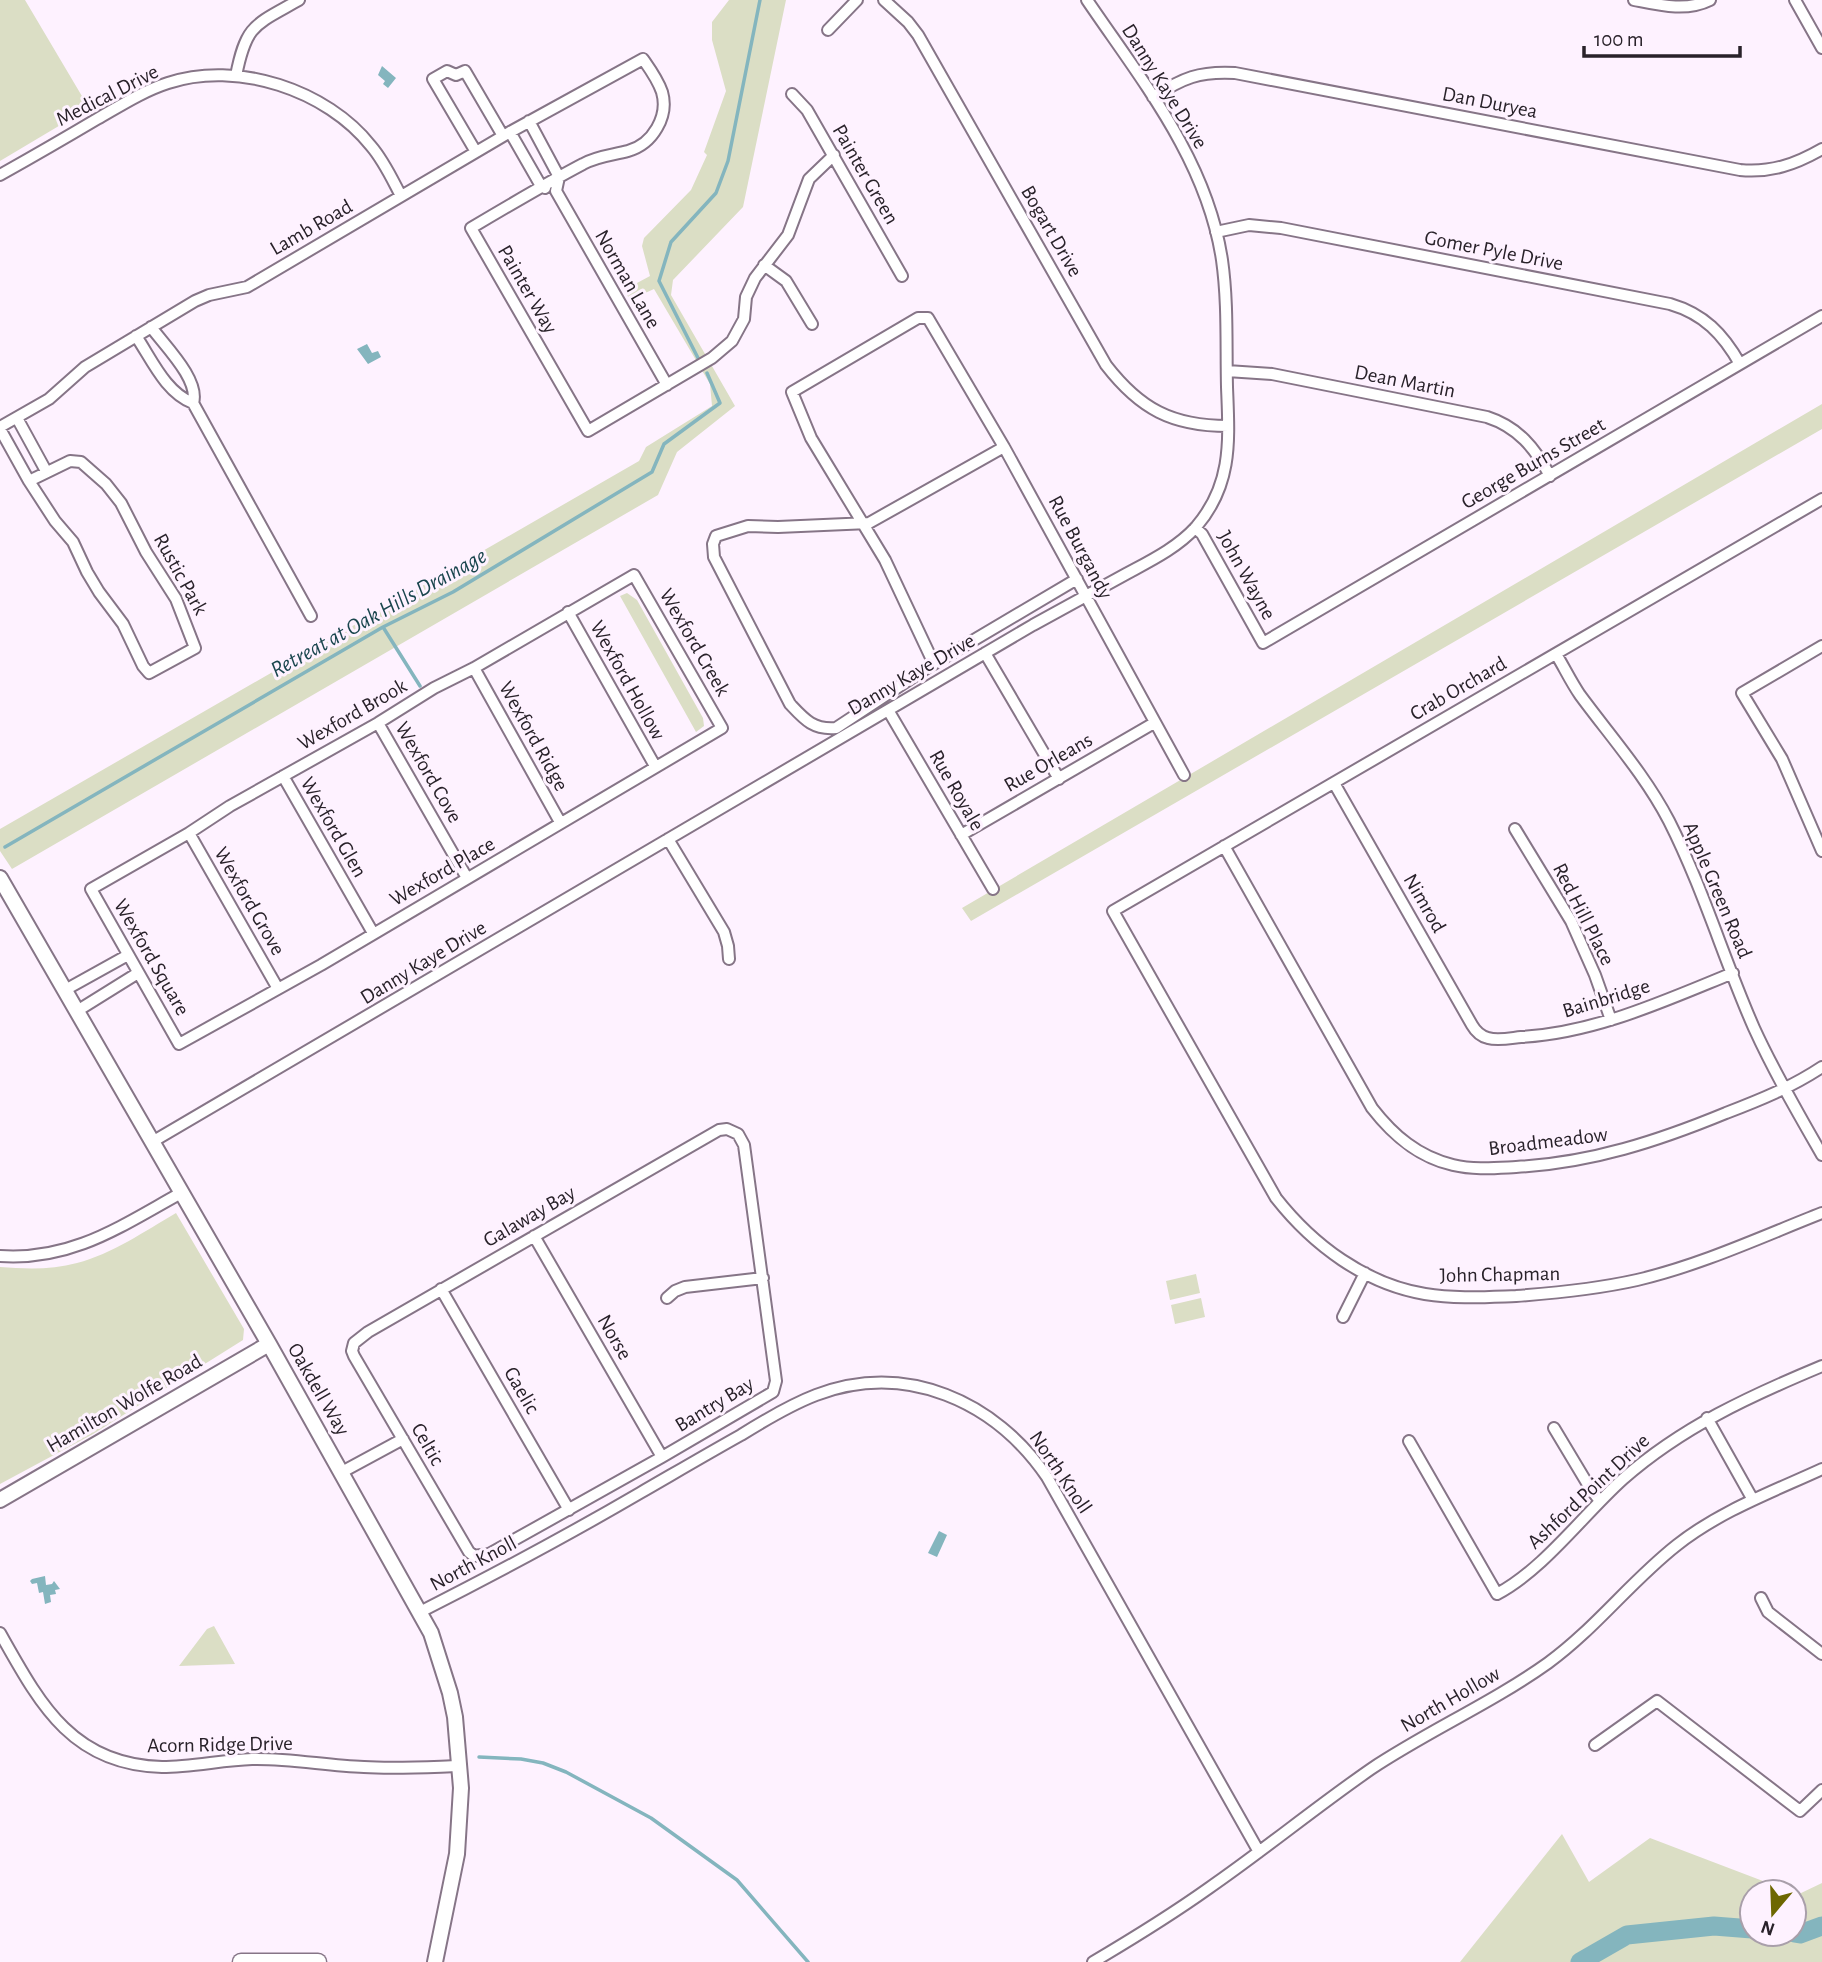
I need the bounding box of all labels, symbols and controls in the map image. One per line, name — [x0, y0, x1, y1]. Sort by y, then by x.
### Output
scale bar — [1584, 14, 1740, 58]
street label: Danny Kaye Drive — [1118, 20, 1211, 152]
text: 100 m — [1594, 29, 1644, 50]
street label: Medical Drive — [53, 61, 162, 130]
street label: Dan Duryea — [1441, 83, 1540, 122]
street label: Painter Green — [829, 121, 903, 228]
street label: Bogart Drive — [1017, 182, 1086, 280]
street label: Lamb Road — [267, 196, 356, 259]
street label: Norman Lane — [591, 226, 664, 332]
street label: Gomer Pyle Drive — [1423, 227, 1565, 274]
street label: Painter Way — [494, 241, 561, 337]
street label: Dean Martin — [1353, 361, 1457, 402]
street label: George Burns Street — [1458, 414, 1609, 513]
street label: Rue Burgandy — [1045, 492, 1117, 602]
street label: John Wayne — [1214, 527, 1279, 623]
street label: Rustic Park — [150, 530, 212, 619]
water label: Retreat at Oak Hills Drainage — [267, 544, 491, 682]
street label: Wexford Creek — [655, 585, 734, 700]
street label: Wexford Hollow — [586, 617, 669, 743]
street label: Danny Kaye Drive — [844, 630, 978, 719]
street label: Crab Orchard — [1407, 652, 1510, 724]
street label: Wexford Brook — [294, 675, 411, 754]
street label: Wexford Ridge — [495, 678, 572, 794]
street label: Wexford Cove — [391, 718, 466, 826]
street label: Rue Orleans — [1000, 729, 1096, 796]
street label: Rue Royale — [925, 746, 988, 834]
street label: Wexford Glen — [296, 774, 371, 881]
street label: Apple Green Road — [1679, 819, 1756, 962]
street label: Wexford Place — [386, 833, 498, 910]
street label: Wexford Grove — [210, 844, 289, 959]
street label: Red Hill Place — [1549, 860, 1618, 969]
street label: Nimrod — [1399, 870, 1450, 936]
street label: Wexford Square — [110, 895, 193, 1019]
street label: Danny Kaye Drive — [357, 917, 490, 1008]
street label: Bainbridge — [1560, 975, 1652, 1022]
street label: Broadmeadow — [1487, 1124, 1609, 1159]
street label: Galaway Bay — [480, 1182, 579, 1251]
street label: John Chapman — [1440, 1263, 1560, 1286]
street label: Norse — [593, 1311, 636, 1363]
street label: Oakdell Way — [284, 1340, 353, 1439]
street label: Hamilton Wolfe Road — [43, 1350, 206, 1456]
street label: Gaelic — [500, 1363, 543, 1417]
street label: Bantry Bay — [671, 1373, 757, 1436]
street label: Celtic — [407, 1419, 448, 1469]
street label: North Knoll — [1025, 1427, 1096, 1517]
street label: Ashford Point Drive — [1523, 1430, 1653, 1553]
street label: North Knoll — [426, 1532, 520, 1595]
street label: North Hollow — [1397, 1663, 1503, 1736]
street label: Acorn Ridge Drive — [147, 1733, 293, 1756]
north arrow — [1738, 1878, 1808, 1948]
text: N — [1759, 1917, 1777, 1939]

